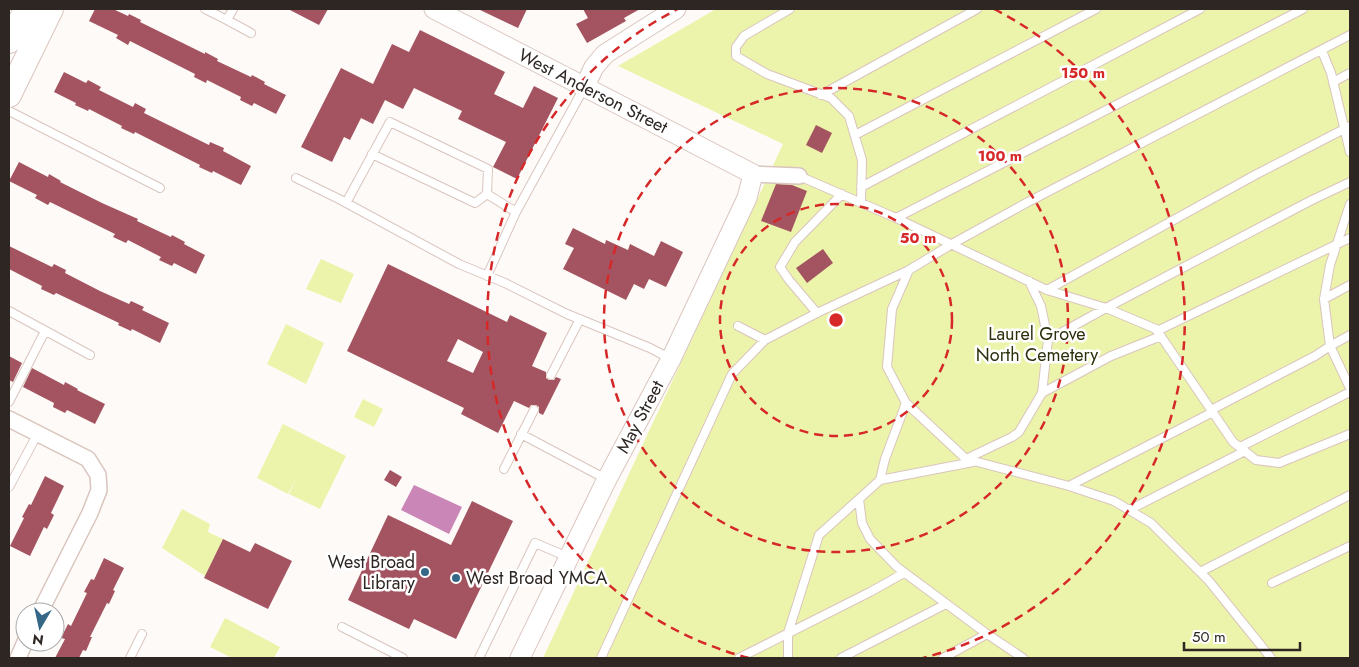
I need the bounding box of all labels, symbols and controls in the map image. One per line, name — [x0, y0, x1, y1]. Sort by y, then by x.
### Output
street label: West Anderson Street — [514, 42, 673, 140]
text: 150 m — [1061, 62, 1105, 84]
text: 100 m — [978, 145, 1022, 167]
text: 50 m — [900, 227, 936, 249]
centre of rings — [827, 311, 845, 329]
park label: Laurel Grove North Cemetery — [976, 321, 1098, 368]
street label: May Street — [610, 375, 670, 458]
place label: West Broad Library — [328, 549, 415, 596]
place label: West Broad YMCA — [466, 565, 607, 591]
marker: West Broad Library — [419, 566, 431, 578]
marker: West Broad YMCA — [450, 572, 462, 584]
north arrow — [15, 602, 65, 652]
scale bar — [1184, 620, 1300, 652]
text: 50 m — [1192, 626, 1226, 648]
text: N — [31, 629, 45, 651]

